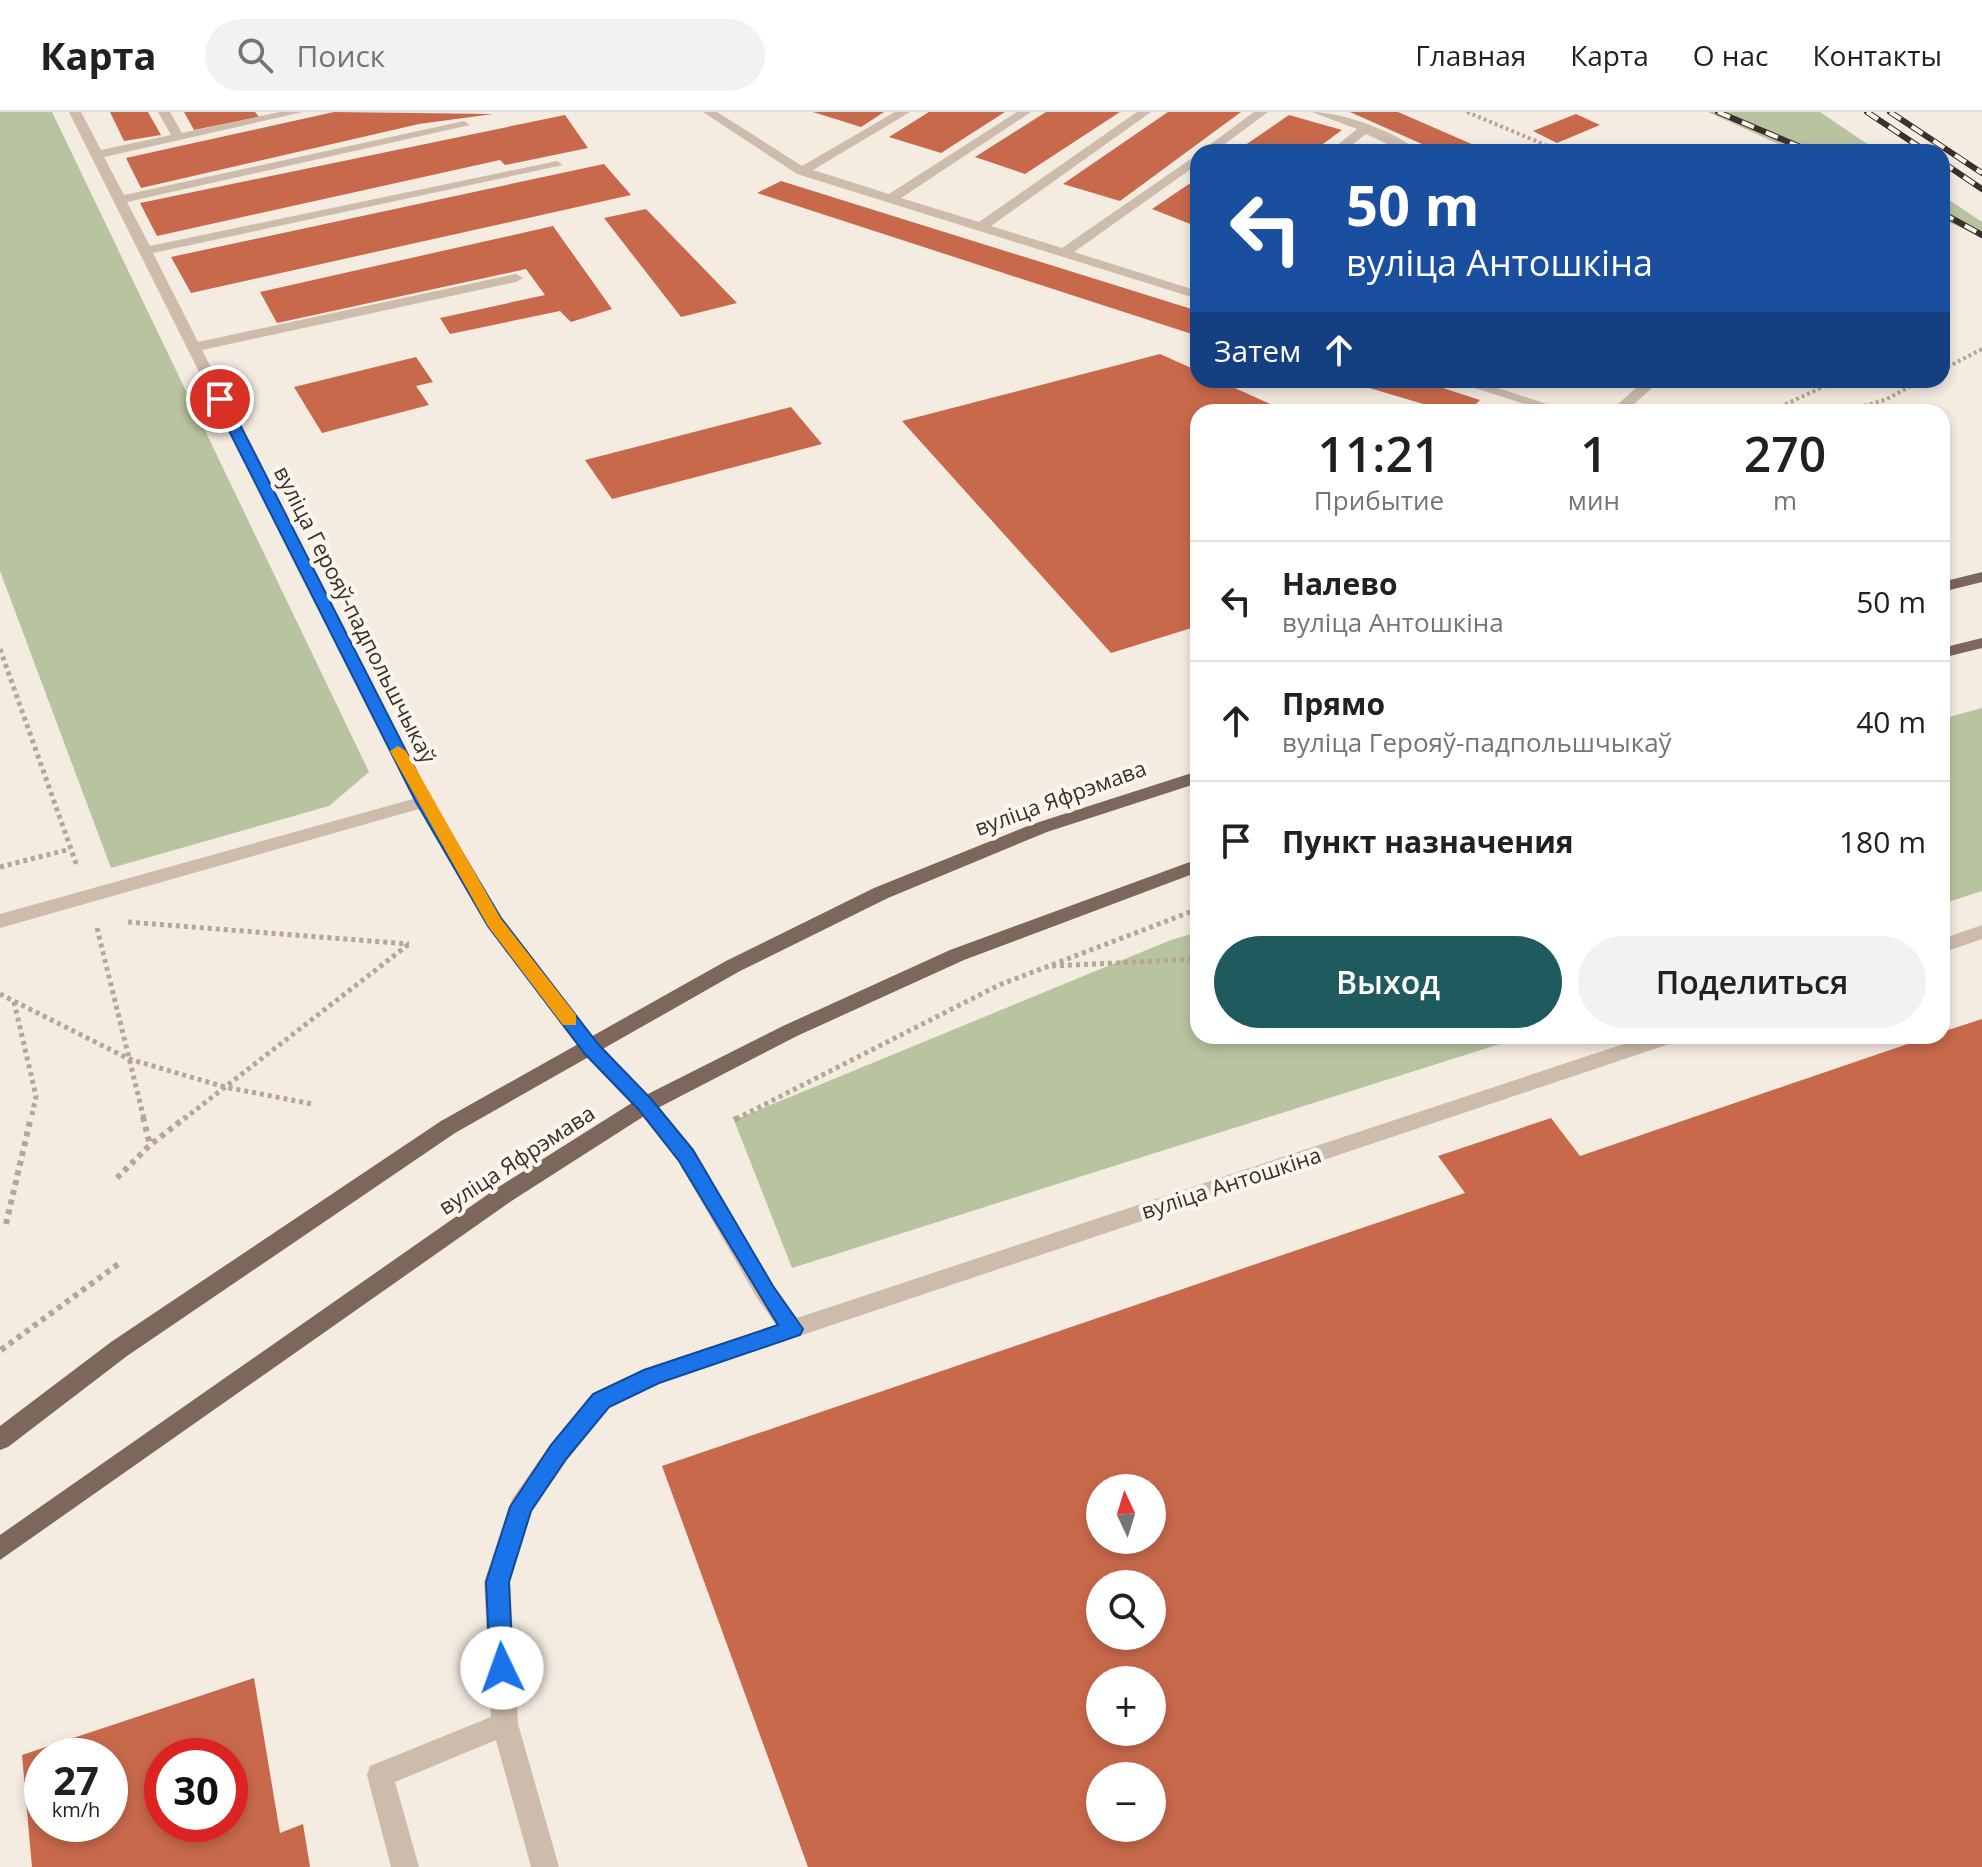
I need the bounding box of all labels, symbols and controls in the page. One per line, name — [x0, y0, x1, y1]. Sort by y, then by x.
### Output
search box — [205, 19, 765, 91]
text: Карта — [40, 29, 157, 81]
icon: search — [233, 33, 277, 77]
text: Поиск — [297, 35, 385, 76]
text: Главная — [1415, 36, 1526, 74]
text: Карта — [1570, 36, 1649, 74]
text: О нас — [1693, 36, 1768, 74]
text: Контакты — [1812, 36, 1942, 74]
text: 50 m — [1346, 166, 1480, 242]
icon: left — [1214, 176, 1318, 280]
text: вуліца Антошкіна — [1346, 238, 1653, 287]
icon: ahead — [1317, 328, 1361, 372]
text: Затем — [1214, 330, 1301, 371]
pin — [186, 365, 254, 433]
icon: arrive — [198, 377, 242, 421]
text: 11:21 — [1317, 421, 1440, 486]
text: 1 — [1580, 421, 1608, 486]
text: 270 — [1744, 421, 1826, 486]
street label: вуліца Герояў-падпольшчыкаў — [268, 460, 445, 769]
text: Прибытие — [1314, 482, 1444, 518]
text: мин — [1568, 482, 1620, 518]
text: m — [1773, 482, 1797, 518]
text: Налево — [1282, 563, 1398, 604]
icon: left — [1214, 579, 1258, 623]
text: 50 m — [1856, 581, 1926, 622]
text: вуліца Антошкіна — [1282, 604, 1504, 640]
text: Прямо — [1282, 683, 1385, 724]
icon: ahead — [1214, 699, 1258, 743]
text: 40 m — [1856, 701, 1926, 742]
text: вуліца Герояў-падпольшчыкаў — [1282, 724, 1672, 760]
street label: вуліца Яфрэмава — [970, 752, 1150, 842]
icon: arrive — [1214, 819, 1258, 863]
text: Пункт назначения — [1282, 821, 1574, 862]
text: 180 m — [1839, 821, 1926, 862]
button: Выход — [1214, 936, 1562, 1028]
button: Поделиться — [1578, 936, 1926, 1028]
street label: вуліца Яфрэмава — [432, 1097, 600, 1221]
street label: вуліца Антошкіна — [1137, 1139, 1325, 1225]
north arrow — [1086, 1474, 1166, 1554]
map controls — [1086, 1474, 1166, 1842]
button: search — [1086, 1570, 1166, 1650]
position arrow — [460, 1626, 544, 1710]
button: + — [1086, 1666, 1166, 1746]
speed limit sign: 30 — [144, 1738, 248, 1842]
text: 27 — [53, 1752, 99, 1807]
button: − — [1086, 1762, 1166, 1842]
text: km/h — [52, 1796, 100, 1823]

